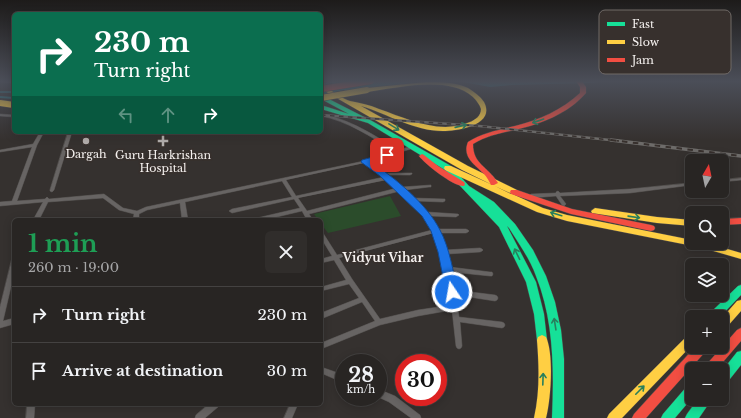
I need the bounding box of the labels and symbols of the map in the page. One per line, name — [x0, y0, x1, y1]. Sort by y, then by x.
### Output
legend — [599, 10, 731, 74]
text: Fast — [632, 17, 655, 31]
text: Slow — [632, 35, 660, 49]
text: Jam — [630, 53, 654, 67]
one-way arrow — [532, 118, 545, 125]
one-way arrow — [454, 122, 467, 130]
one-way arrow — [388, 124, 400, 132]
marker: Guru Harkrishan Hospital — [157, 135, 169, 147]
marker: Dargah — [81, 136, 91, 146]
pin — [370, 138, 404, 172]
place label: Dargah — [65, 147, 107, 161]
place label: Guru Harkrishan Hospital — [115, 148, 212, 175]
north arrow — [685, 154, 729, 198]
one-way arrow — [549, 210, 562, 217]
one-way arrow — [627, 213, 640, 221]
one-way arrow — [513, 248, 520, 260]
district label: Vidyut Vihar — [342, 250, 423, 265]
position arrow — [431, 271, 473, 313]
one-way arrow — [551, 317, 559, 330]
speed limit sign: 30 — [395, 354, 447, 406]
one-way arrow — [540, 373, 547, 386]
one-way arrow — [635, 385, 645, 395]

